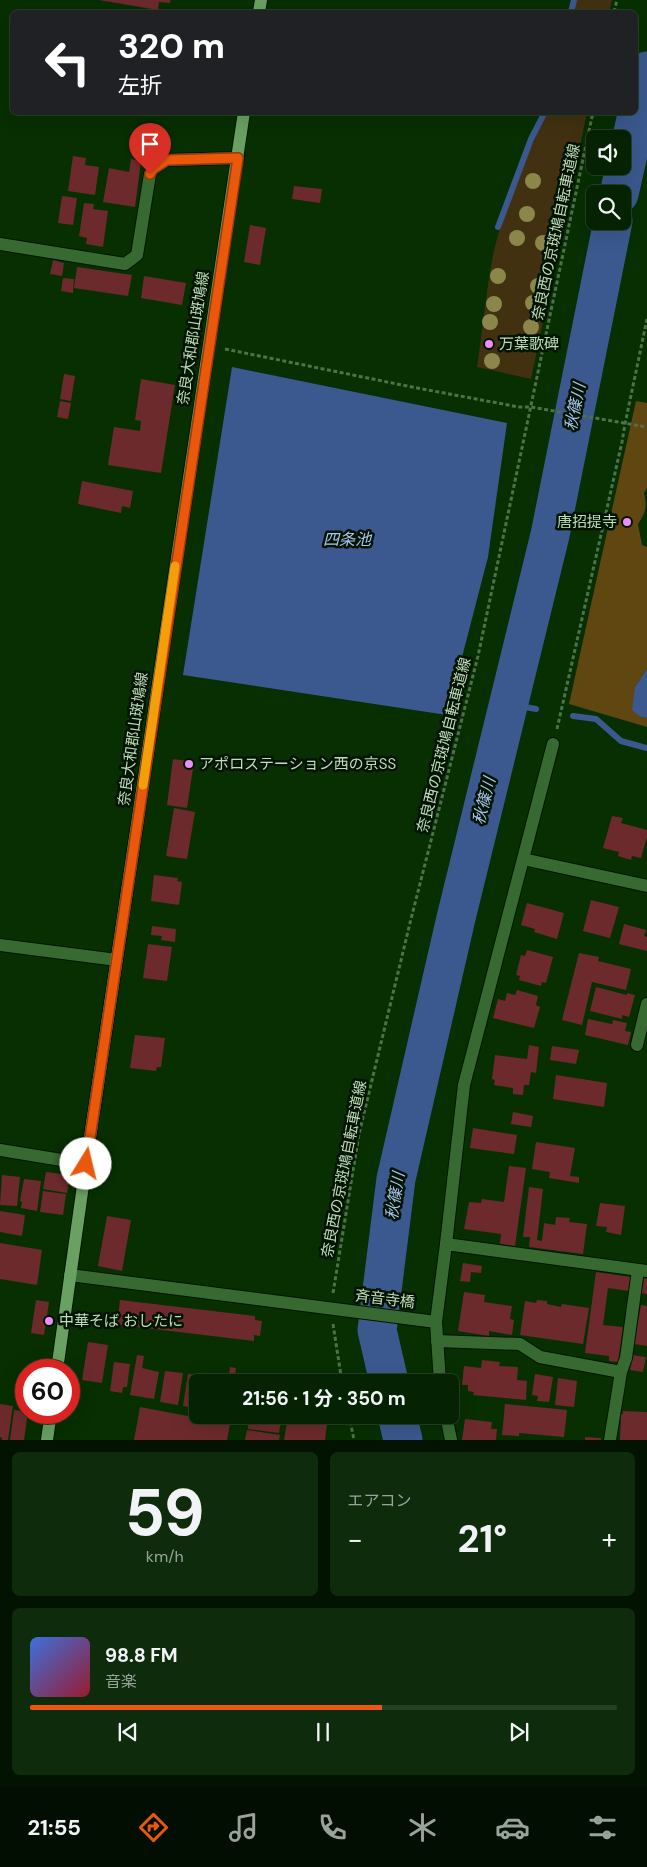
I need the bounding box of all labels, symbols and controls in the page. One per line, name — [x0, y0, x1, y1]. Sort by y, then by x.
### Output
text: 320 m — [118, 23, 225, 69]
icon: left — [35, 30, 100, 95]
text: 左折 — [118, 71, 162, 100]
pin — [129, 123, 171, 174]
icon: arrive — [136, 130, 164, 158]
map controls — [586, 130, 631, 230]
button: sound — [586, 130, 631, 175]
street label: 奈良西の京斑鳩自転車道線 — [528, 142, 584, 322]
button: search — [586, 185, 631, 230]
street label: 奈良大和郡山斑鳩線 — [173, 270, 213, 406]
place label: 万葉歌碑 — [499, 334, 559, 354]
marker: 万葉歌碑 — [483, 338, 495, 350]
water label: 秋篠川 — [560, 379, 590, 433]
place label: 唐招提寺 — [557, 512, 617, 532]
marker: 唐招提寺 — [621, 516, 633, 528]
water label: 四条池 — [323, 529, 373, 550]
street label: 奈良西の京斑鳩自転車道線 — [413, 655, 475, 835]
street label: 奈良大和郡山斑鳩線 — [114, 671, 152, 807]
place label: アポロステーション西の京SS — [199, 754, 396, 774]
marker: アポロステーション西の京SS — [183, 758, 195, 770]
water label: 秋篠川 — [468, 773, 500, 827]
street label: 奈良西の京斑鳩自転車道線 — [317, 1079, 371, 1259]
position arrow — [59, 1137, 111, 1189]
water label: 秋篠川 — [381, 1169, 409, 1221]
street label: 斉音寺橋 — [354, 1285, 416, 1313]
place label: 中華そば おしたに — [59, 1311, 183, 1331]
marker: 中華そば おしたに — [43, 1315, 55, 1327]
speed limit sign: 60 — [15, 1359, 80, 1424]
text: 21:56 · 1 分 · 350 m — [242, 1386, 406, 1411]
text: 59 — [125, 1471, 205, 1555]
text: エアコン — [348, 1490, 412, 1511]
text: 21° — [457, 1514, 507, 1564]
text: − — [348, 1521, 363, 1558]
text: + — [602, 1521, 617, 1558]
text: km/h — [146, 1546, 184, 1567]
text: 98.8 FM — [105, 1643, 178, 1668]
text: 音楽 — [105, 1671, 137, 1692]
icon: previous — [114, 1718, 142, 1746]
icon: pause — [309, 1718, 337, 1746]
icon: next — [505, 1718, 533, 1746]
icon: directions — [136, 1810, 171, 1845]
icon: music — [226, 1810, 261, 1845]
icon: phone — [315, 1810, 350, 1845]
icon: climate — [405, 1810, 440, 1845]
icon: car — [495, 1810, 530, 1845]
icon: filters — [585, 1810, 620, 1845]
text: 21:55 — [27, 1813, 81, 1842]

